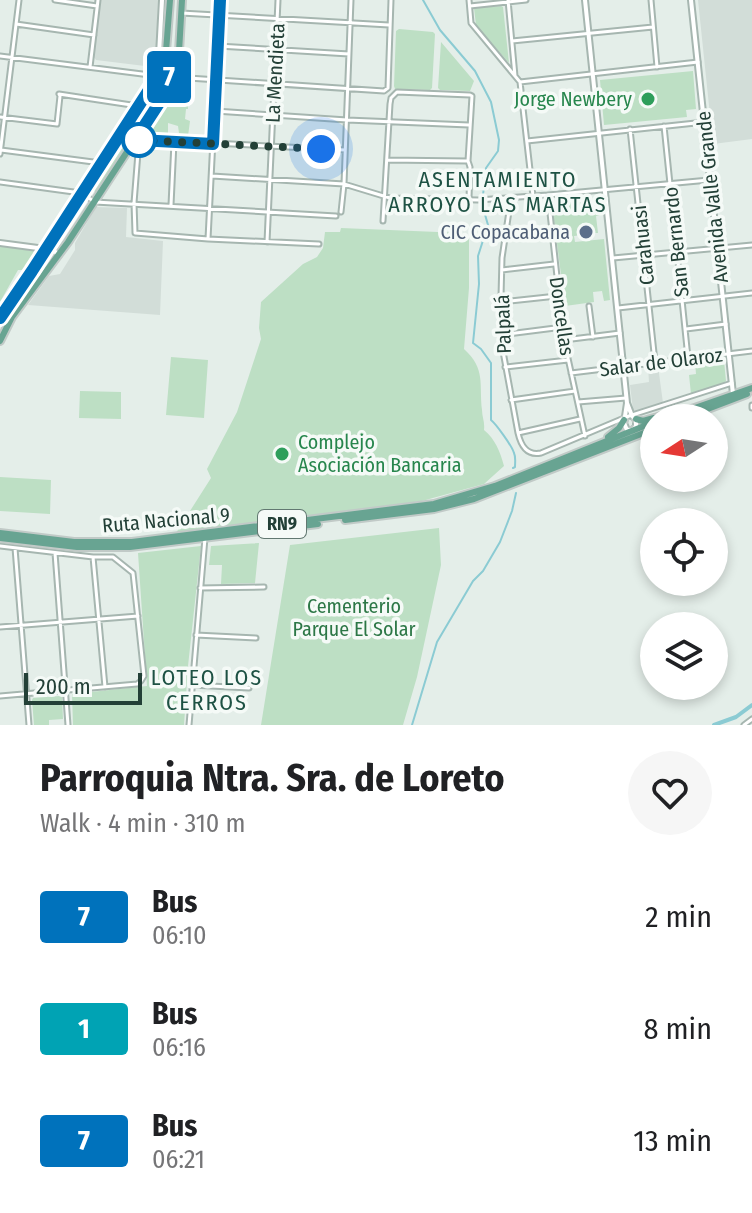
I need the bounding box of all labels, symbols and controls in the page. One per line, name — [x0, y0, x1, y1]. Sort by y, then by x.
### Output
street label: La Mendieta — [260, 23, 290, 123]
line badge: 7 — [143, 51, 195, 103]
text: 7 — [163, 60, 175, 93]
place label: Jorge Newbery — [514, 87, 632, 111]
marker: Jorge Newbery — [639, 90, 657, 108]
street label: Avenida Valle Grande — [691, 110, 733, 284]
unlabelled marker — [122, 123, 156, 157]
your location — [301, 129, 341, 169]
district label: ASENTAMIENTO ARROYO LAS MARTAS — [388, 166, 608, 218]
street label: San Bernardo — [658, 186, 694, 298]
street label: Carahuasi — [627, 204, 659, 286]
place label: CIC Copacabana — [440, 220, 570, 244]
marker: CIC Copacabana — [577, 223, 595, 241]
street label: Doncellas — [545, 275, 579, 357]
street label: Palpalá — [490, 294, 516, 354]
street label: Salar de Olaroz — [598, 343, 724, 381]
north arrow — [640, 404, 728, 492]
map controls — [640, 404, 728, 700]
place label: Complejo Asociación Bancaria — [298, 430, 462, 477]
marker: Complejo Asociación Bancaria — [273, 445, 291, 463]
street label: Ruta Nacional 9 — [101, 502, 231, 538]
button: locate — [640, 508, 728, 596]
road number: RN9 — [258, 510, 306, 538]
park label: Cementerio Parque El Solar — [292, 594, 416, 641]
button: layers — [640, 612, 728, 700]
district label: LOTEO LOS CERROS — [151, 664, 263, 716]
scale bar — [24, 669, 142, 705]
text: 200 m — [36, 673, 91, 700]
button: heart — [628, 751, 712, 835]
text: Parroquia Ntra. Sra. de Loreto — [40, 755, 505, 801]
text: Walk · 4 min · 310 m — [40, 808, 245, 839]
text: Bus — [152, 884, 197, 920]
text: 2 min — [645, 899, 712, 935]
text: 7 — [78, 900, 90, 933]
text: 06:10 — [152, 920, 207, 951]
text: Bus — [152, 996, 197, 1032]
text: 8 min — [644, 1011, 712, 1047]
text: 1 — [78, 1012, 90, 1045]
text: 06:16 — [152, 1032, 206, 1063]
text: Bus — [152, 1108, 197, 1144]
text: 13 min — [633, 1123, 712, 1159]
text: 7 — [78, 1124, 90, 1157]
text: 06:21 — [152, 1144, 205, 1175]

